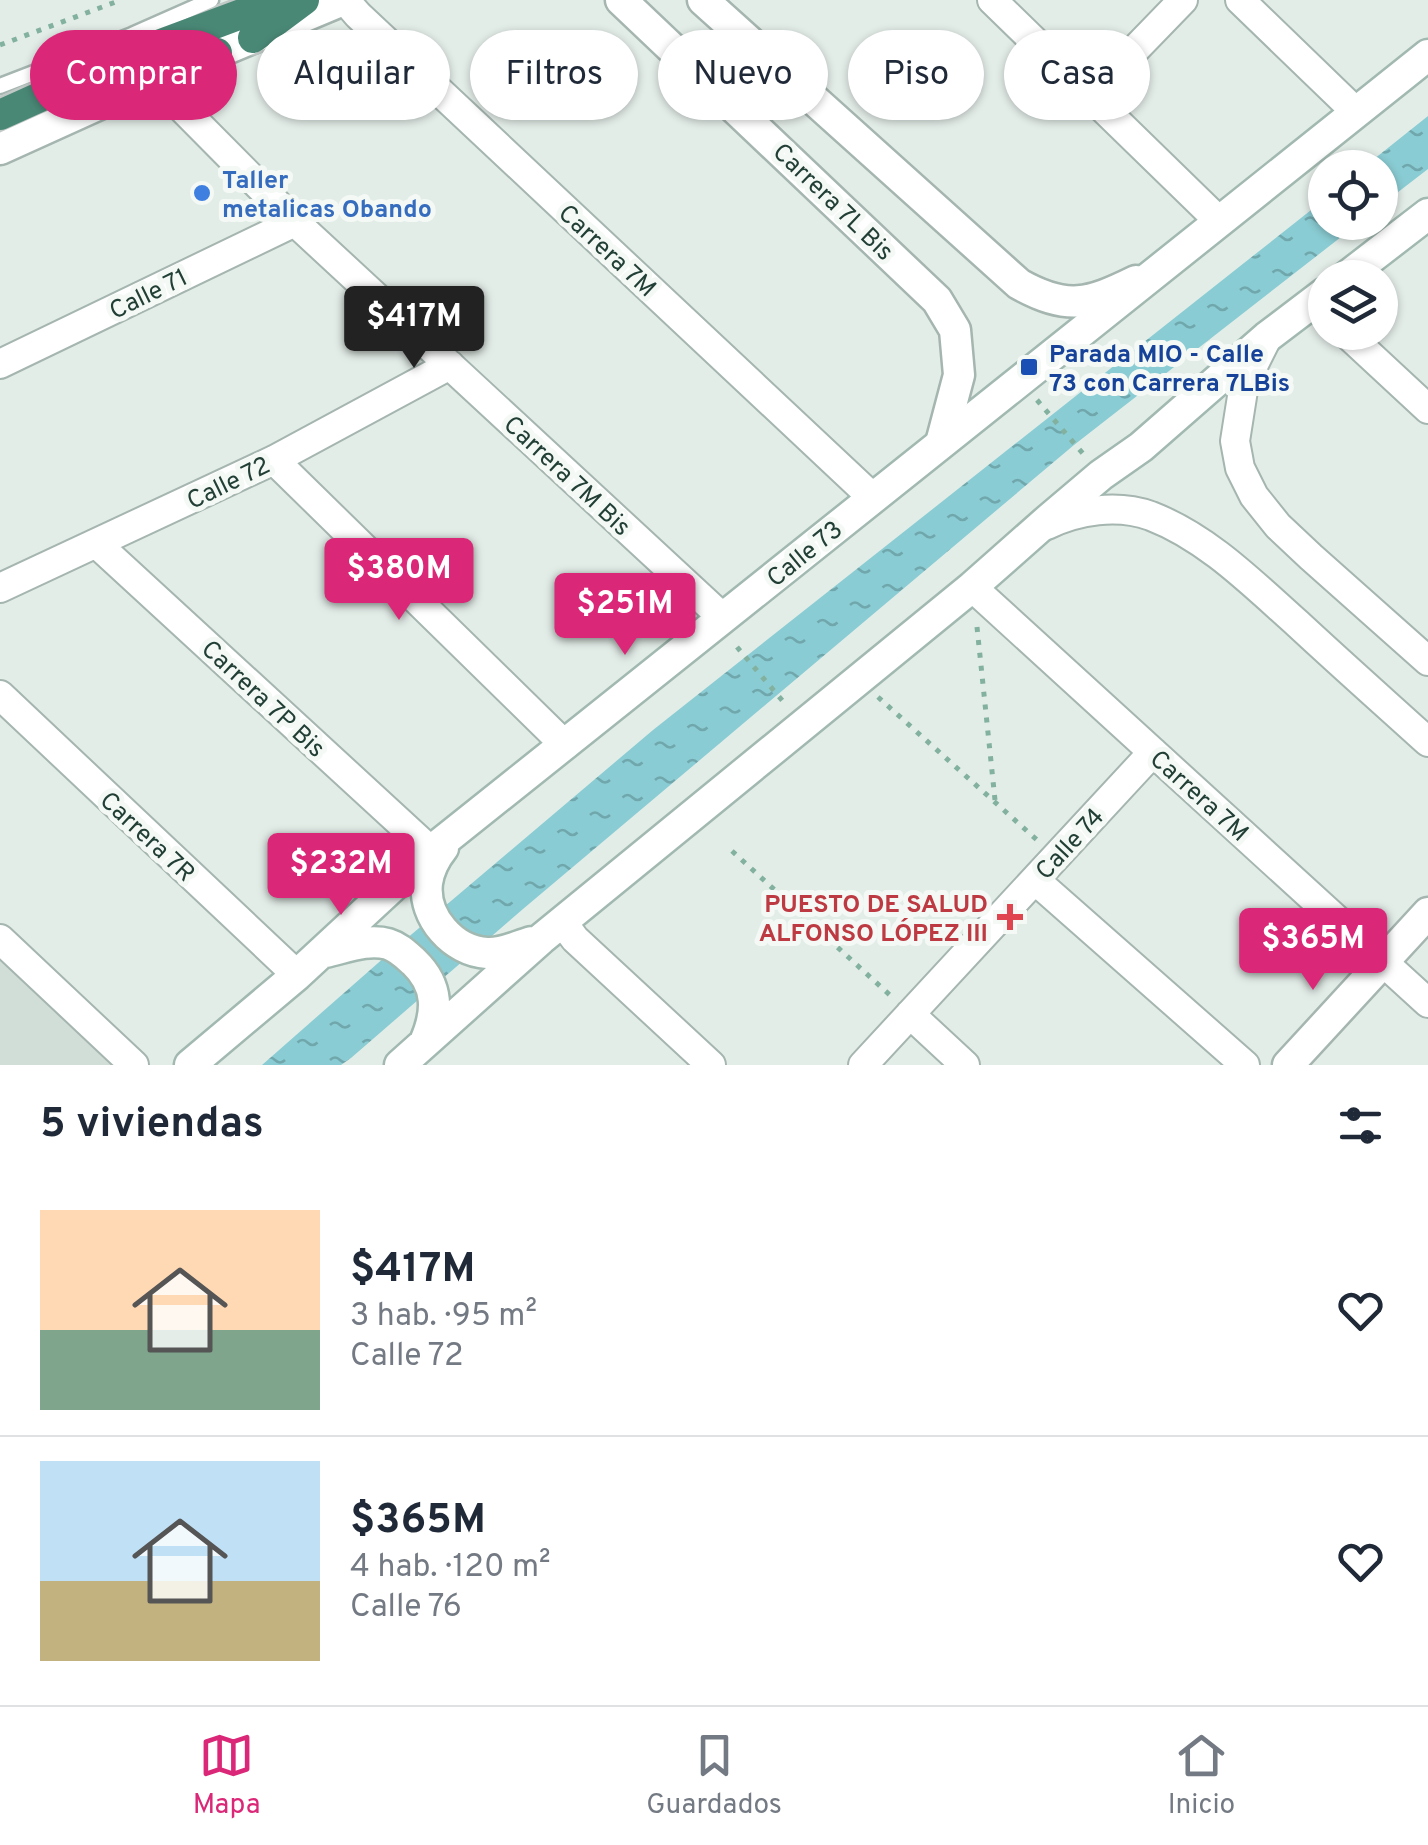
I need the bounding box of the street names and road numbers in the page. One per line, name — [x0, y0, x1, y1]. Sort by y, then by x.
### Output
street label: Carrera 7L Bis — [765, 137, 899, 269]
street label: Carrera 7M — [550, 199, 662, 306]
street label: Calle 71 — [105, 263, 194, 328]
street label: Carrera 7M Bis — [496, 410, 636, 544]
street label: Calle 72 — [182, 451, 276, 519]
street label: Calle 73 — [761, 515, 850, 596]
street label: Carrera 7P Bis — [193, 634, 331, 766]
street label: Carrera 7M — [1142, 744, 1254, 850]
street label: Carrera 7R — [92, 786, 200, 890]
street label: Calle 74 — [1030, 802, 1113, 888]

